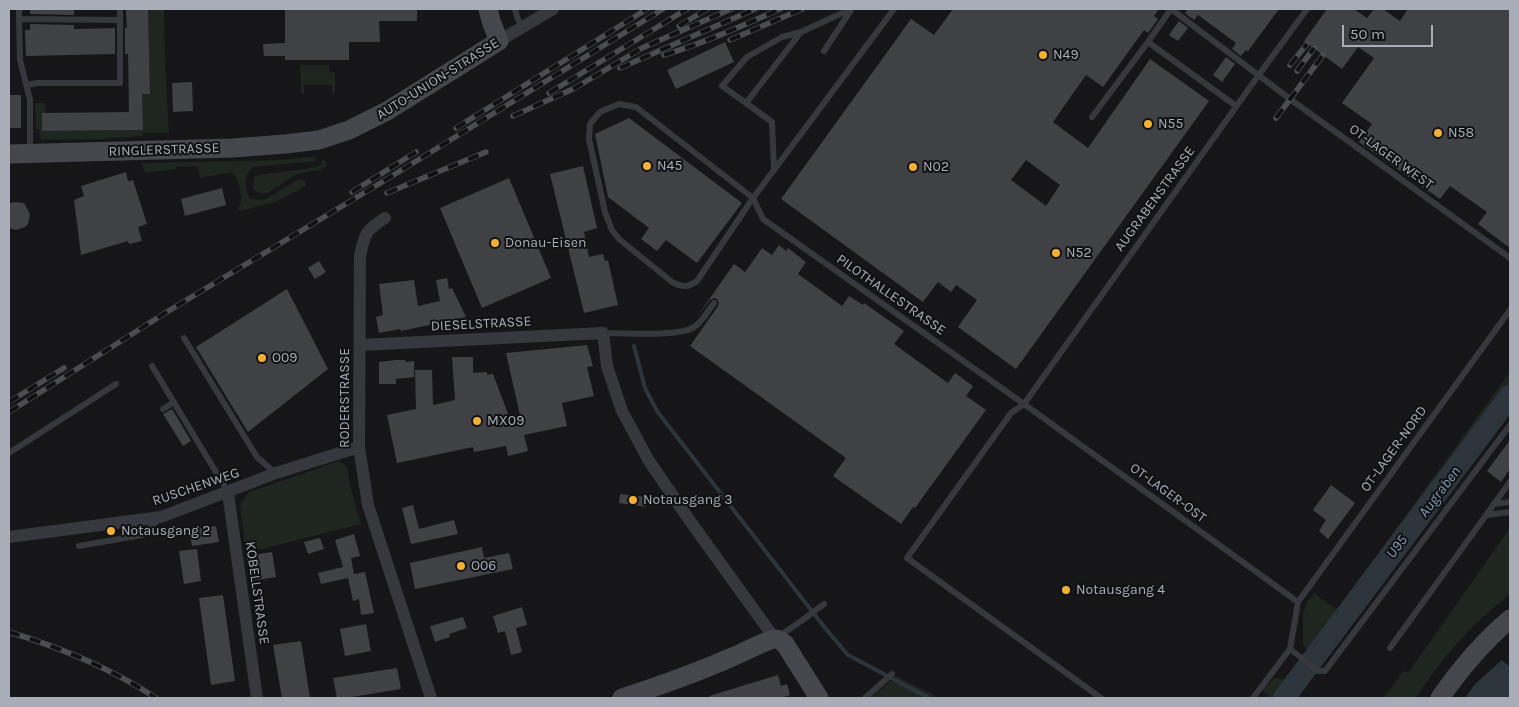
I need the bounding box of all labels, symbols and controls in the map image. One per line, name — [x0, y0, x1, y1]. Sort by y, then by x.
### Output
scale bar — [1344, 15, 1435, 47]
text: 50 m — [1350, 25, 1385, 43]
street label: AUTO-UNION-STRASSE — [374, 34, 502, 124]
place label: N49 — [1053, 47, 1079, 63]
marker: N49 — [1037, 49, 1049, 61]
place label: N55 — [1158, 116, 1183, 132]
marker: N55 — [1142, 118, 1154, 130]
street label: OT-LAGER WEST — [1346, 121, 1436, 193]
place label: N58 — [1448, 125, 1474, 141]
marker: N58 — [1432, 127, 1444, 139]
street label: RINGLERSTRASSE — [108, 140, 220, 160]
street label: AUGRABENSTRASSE — [1111, 143, 1199, 255]
place label: N45 — [657, 158, 682, 174]
place label: N02 — [923, 159, 949, 175]
marker: N45 — [641, 160, 653, 172]
marker: N02 — [907, 161, 919, 173]
place label: Donau-Eisen — [505, 235, 586, 251]
marker: Donau-Eisen — [489, 237, 501, 249]
place label: N52 — [1066, 245, 1092, 261]
marker: N52 — [1050, 247, 1062, 259]
street label: PILOTHALLESTRASSE — [833, 251, 949, 339]
street label: DIESELSTRASSE — [430, 313, 532, 335]
street label: RODERSTRASSE — [337, 348, 353, 448]
place label: O09 — [272, 350, 297, 366]
marker: O09 — [256, 352, 268, 364]
street label: OT-LAGER-NORD — [1357, 403, 1431, 495]
place label: MX09 — [487, 413, 524, 429]
marker: MX09 — [471, 415, 483, 427]
street label: OT-LAGER-OST — [1127, 460, 1209, 526]
water label: Augraben — [1415, 463, 1465, 521]
street label: RUSCHENWEG — [150, 464, 242, 510]
place label: Notausgang 3 — [643, 492, 733, 508]
marker: Notausgang 3 — [627, 494, 639, 506]
place label: Notausgang 2 — [121, 523, 210, 539]
marker: Notausgang 2 — [105, 525, 117, 537]
water label: U95 — [1383, 532, 1411, 562]
street label: KOBELLSTRASSE — [241, 540, 273, 646]
place label: O06 — [471, 558, 496, 574]
marker: O06 — [455, 560, 467, 572]
place label: Notausgang 4 — [1076, 582, 1165, 598]
marker: Notausgang 4 — [1060, 584, 1072, 596]

